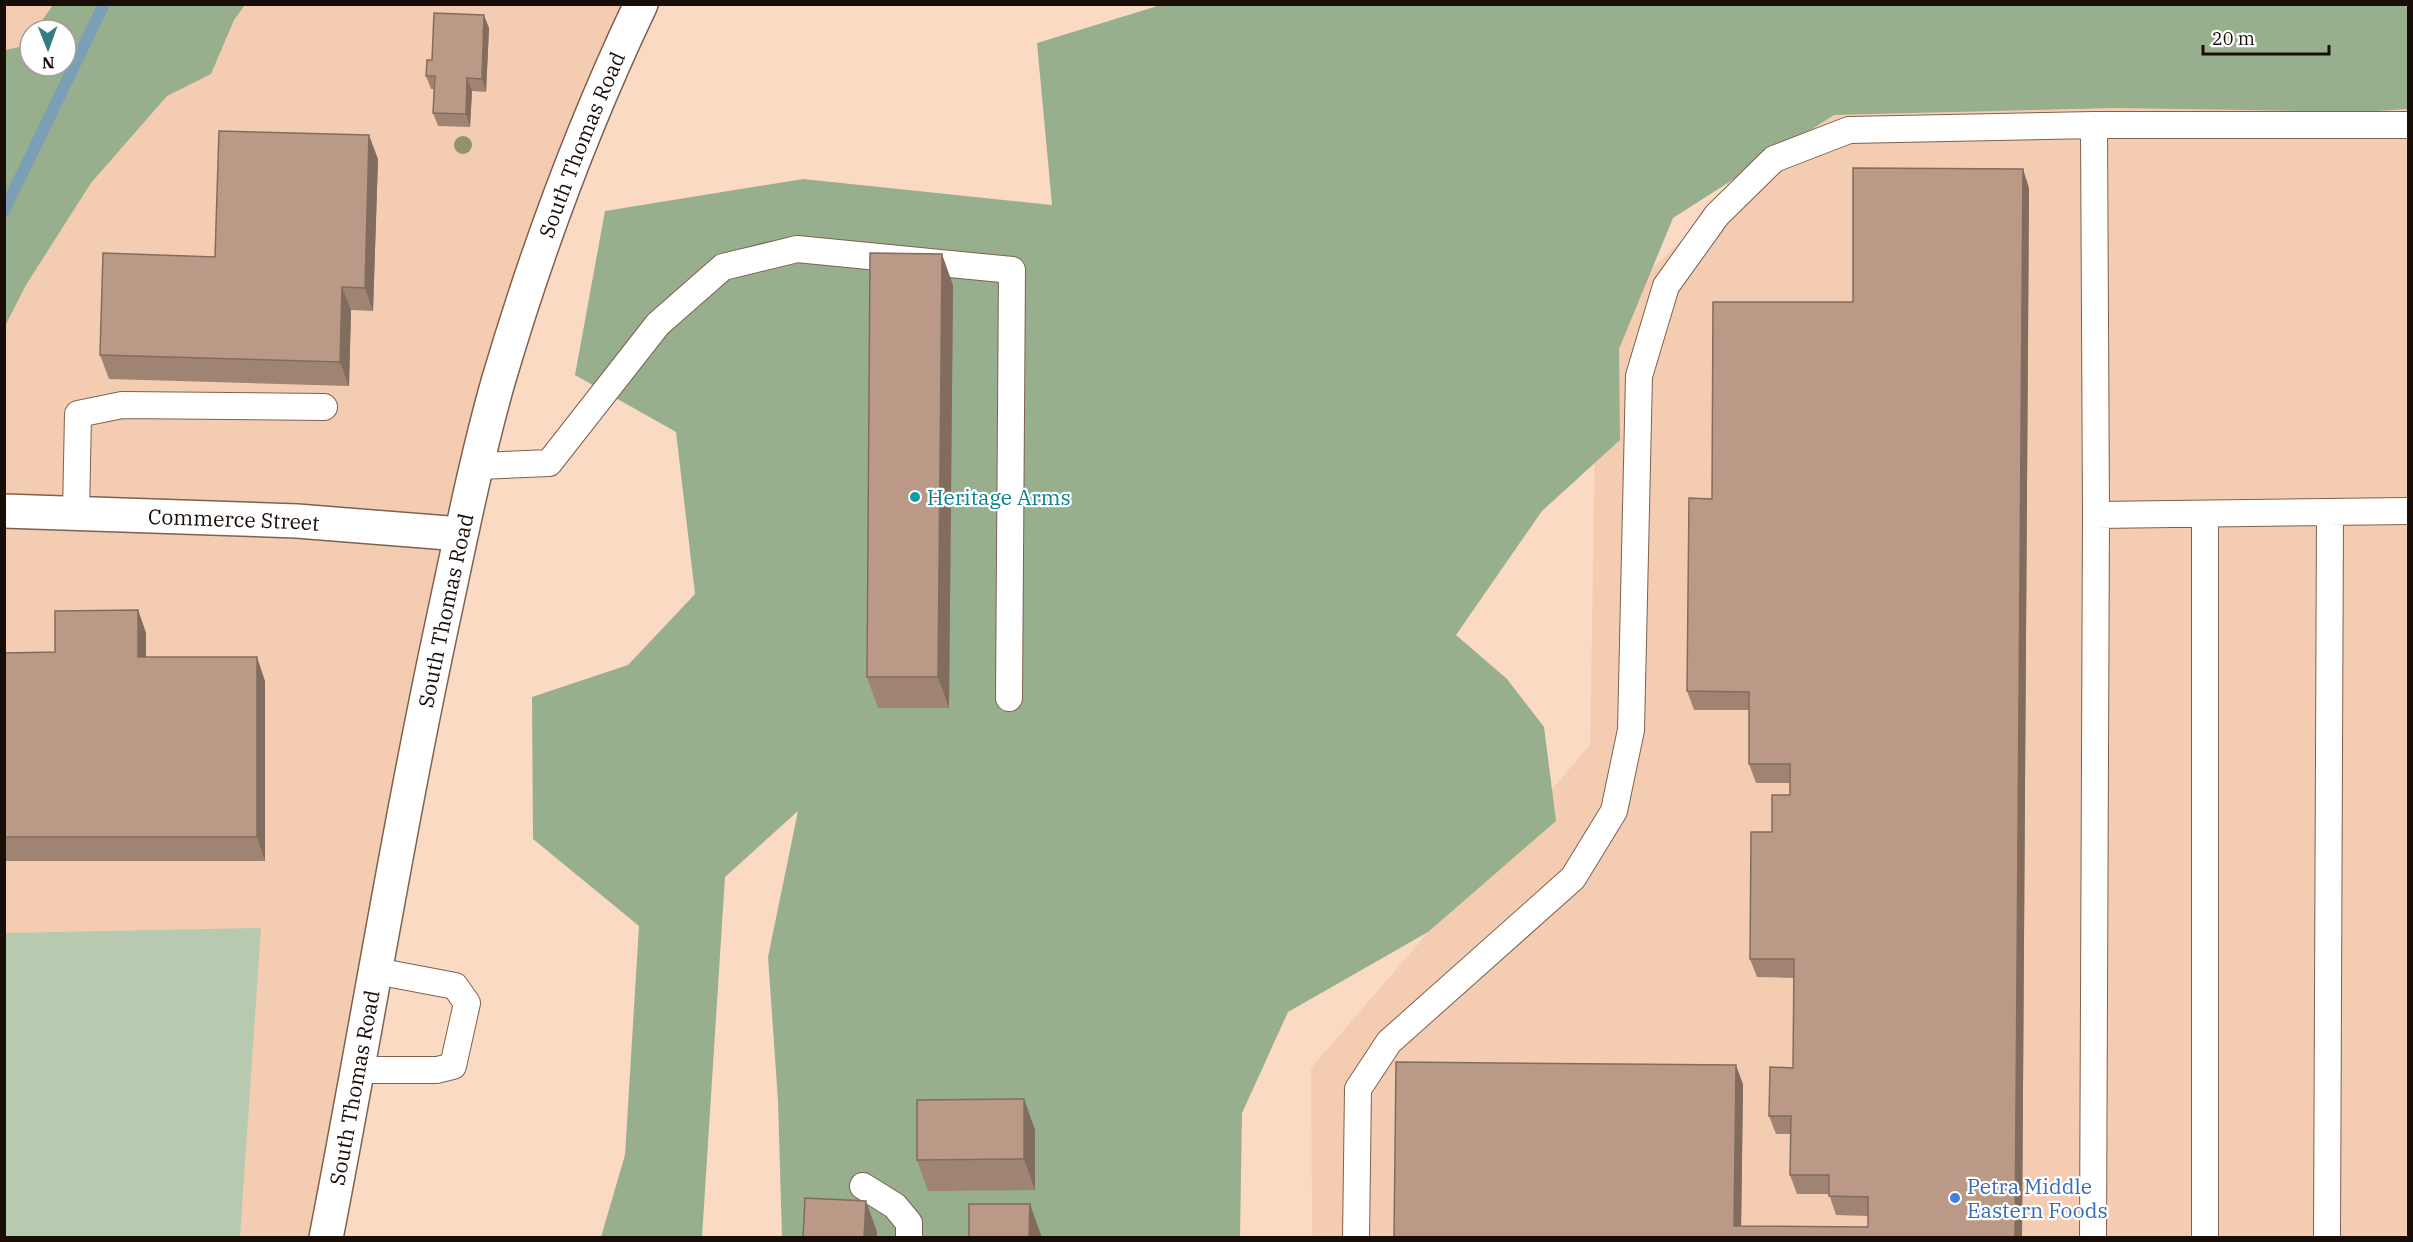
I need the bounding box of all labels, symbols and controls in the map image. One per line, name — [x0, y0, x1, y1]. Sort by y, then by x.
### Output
north arrow — [18, 18, 78, 78]
scale bar — [2203, 18, 2329, 56]
text: 20 m — [2212, 27, 2255, 50]
street label: South Thomas Road — [532, 47, 631, 241]
text: N — [42, 53, 55, 73]
place label: Heritage Arms — [927, 483, 1071, 511]
marker: Heritage Arms — [908, 490, 922, 504]
street label: Commerce Street — [148, 502, 321, 537]
street label: South Thomas Road — [411, 510, 480, 710]
street label: South Thomas Road — [322, 987, 386, 1188]
place label: Petra Middle Eastern Foods — [1967, 1172, 2108, 1224]
marker: Petra Middle Eastern Foods — [1948, 1191, 1962, 1205]

